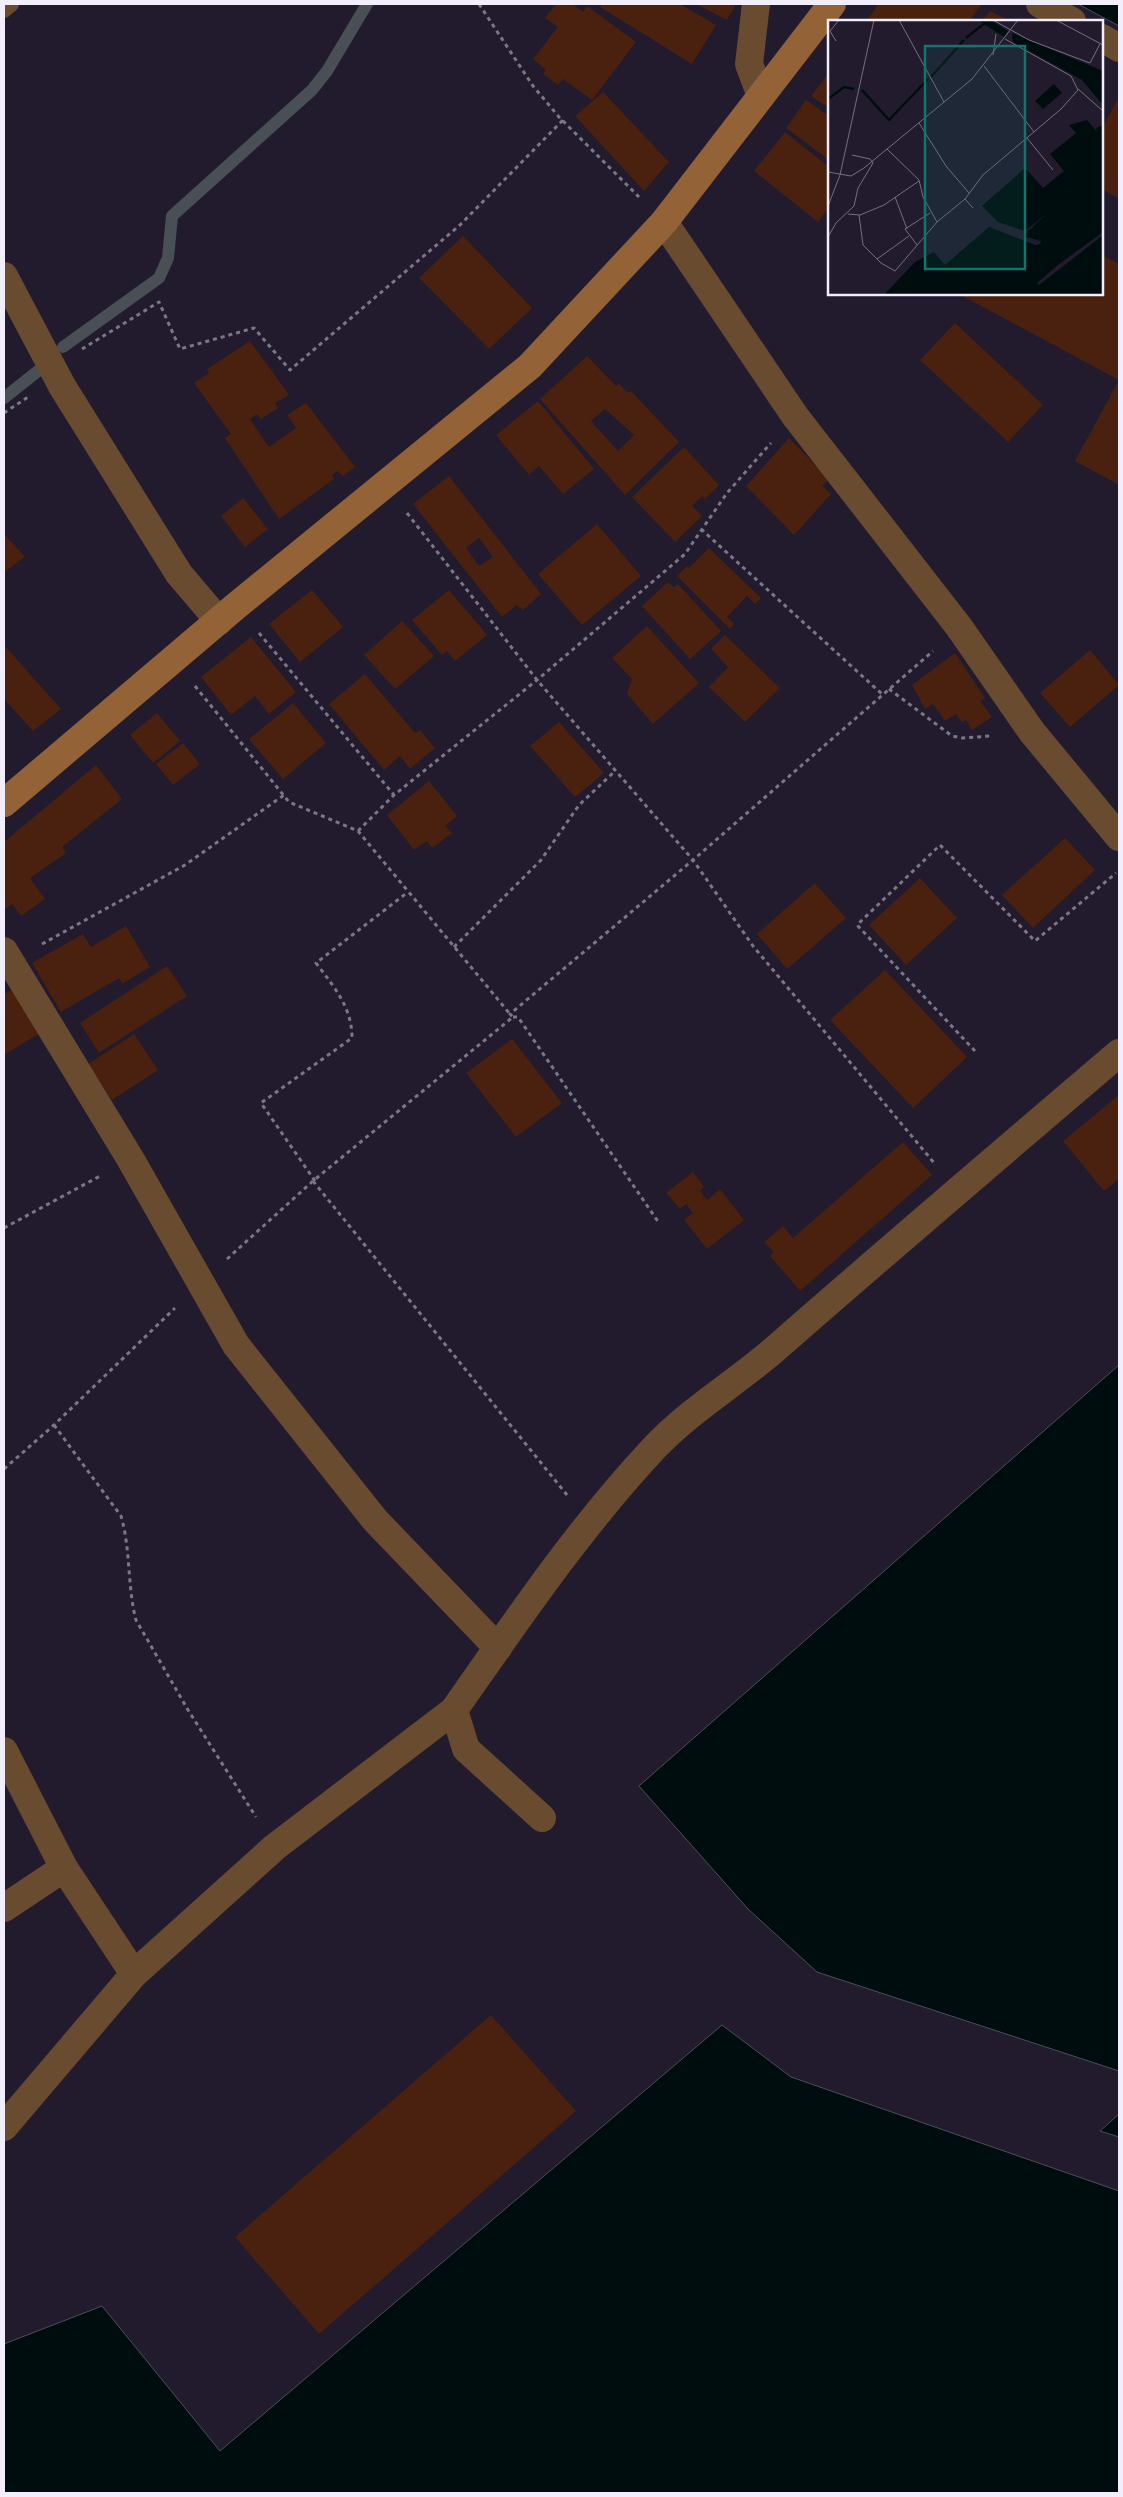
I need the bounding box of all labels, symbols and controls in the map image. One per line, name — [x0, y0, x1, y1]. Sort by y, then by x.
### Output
inset map — [828, 20, 1103, 295]

